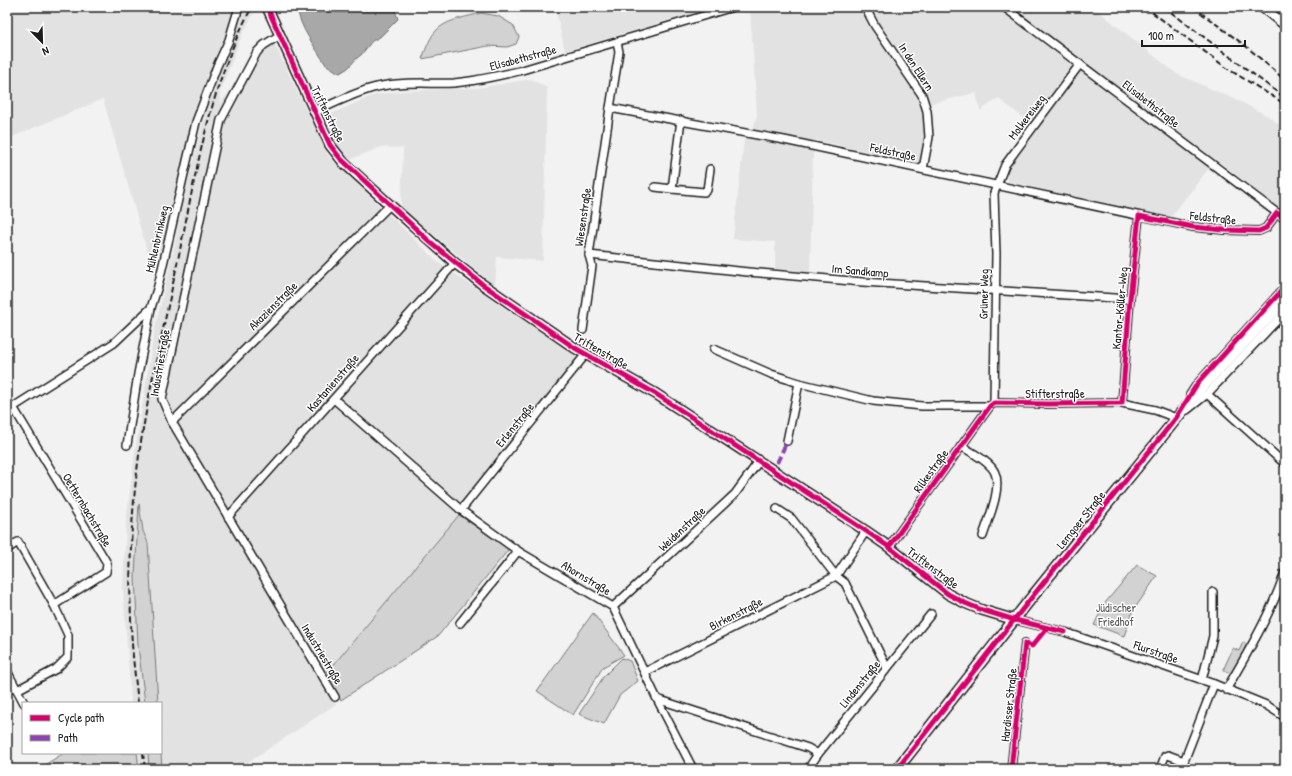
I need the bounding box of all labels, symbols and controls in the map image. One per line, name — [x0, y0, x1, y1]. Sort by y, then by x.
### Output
north arrow — [22, 22, 62, 62]
scale bar — [1142, 22, 1245, 48]
text: 100 m — [1148, 27, 1174, 44]
street label: In den Ellern — [895, 39, 938, 94]
street label: Elisabethstraße — [488, 40, 558, 75]
text: N — [40, 44, 51, 59]
street label: Elisabethstraße — [1119, 76, 1184, 132]
street label: Triftenstraße — [307, 83, 350, 145]
street label: Molkereiweg — [1004, 91, 1049, 143]
street label: Feldstraße — [868, 138, 918, 165]
street label: Wiesenstraße — [570, 186, 595, 247]
street label: Mühlenbrinkweg — [141, 204, 173, 274]
street label: Feldstraße — [1188, 207, 1237, 228]
street label: Im Sandkamp — [831, 260, 889, 281]
street label: Kantor-Köller-Weg — [1107, 266, 1132, 350]
street label: Grüner Weg — [975, 269, 992, 319]
street label: Akazienstraße — [244, 277, 301, 334]
street label: Industriestraße — [145, 328, 174, 398]
street label: Triftenstraße — [571, 328, 632, 373]
street label: Kastanienstraße — [303, 350, 363, 415]
street label: Stifterstraße — [1025, 385, 1085, 402]
street label: Erlenstraße — [491, 399, 538, 450]
street label: Rilkestraße — [909, 445, 952, 496]
street label: Oetternbachstraße — [59, 470, 116, 550]
street label: Lemgoer Straße — [1052, 487, 1109, 552]
street label: Weidenstraße — [654, 502, 709, 555]
street label: Triftenstraße — [904, 543, 963, 593]
street label: Ahornstraße — [558, 556, 614, 599]
street label: Birkenstraße — [706, 593, 766, 634]
park label: Jüdischer Friedhof — [1096, 599, 1137, 630]
street label: Industriestraße — [298, 620, 347, 687]
street label: Flurstraße — [1131, 636, 1181, 667]
street label: Lindenstraße — [835, 656, 884, 711]
street label: Hardisser Straße — [996, 667, 1021, 743]
legend — [22, 702, 162, 754]
text: Cycle path — [58, 709, 104, 726]
text: Path — [58, 729, 78, 746]

